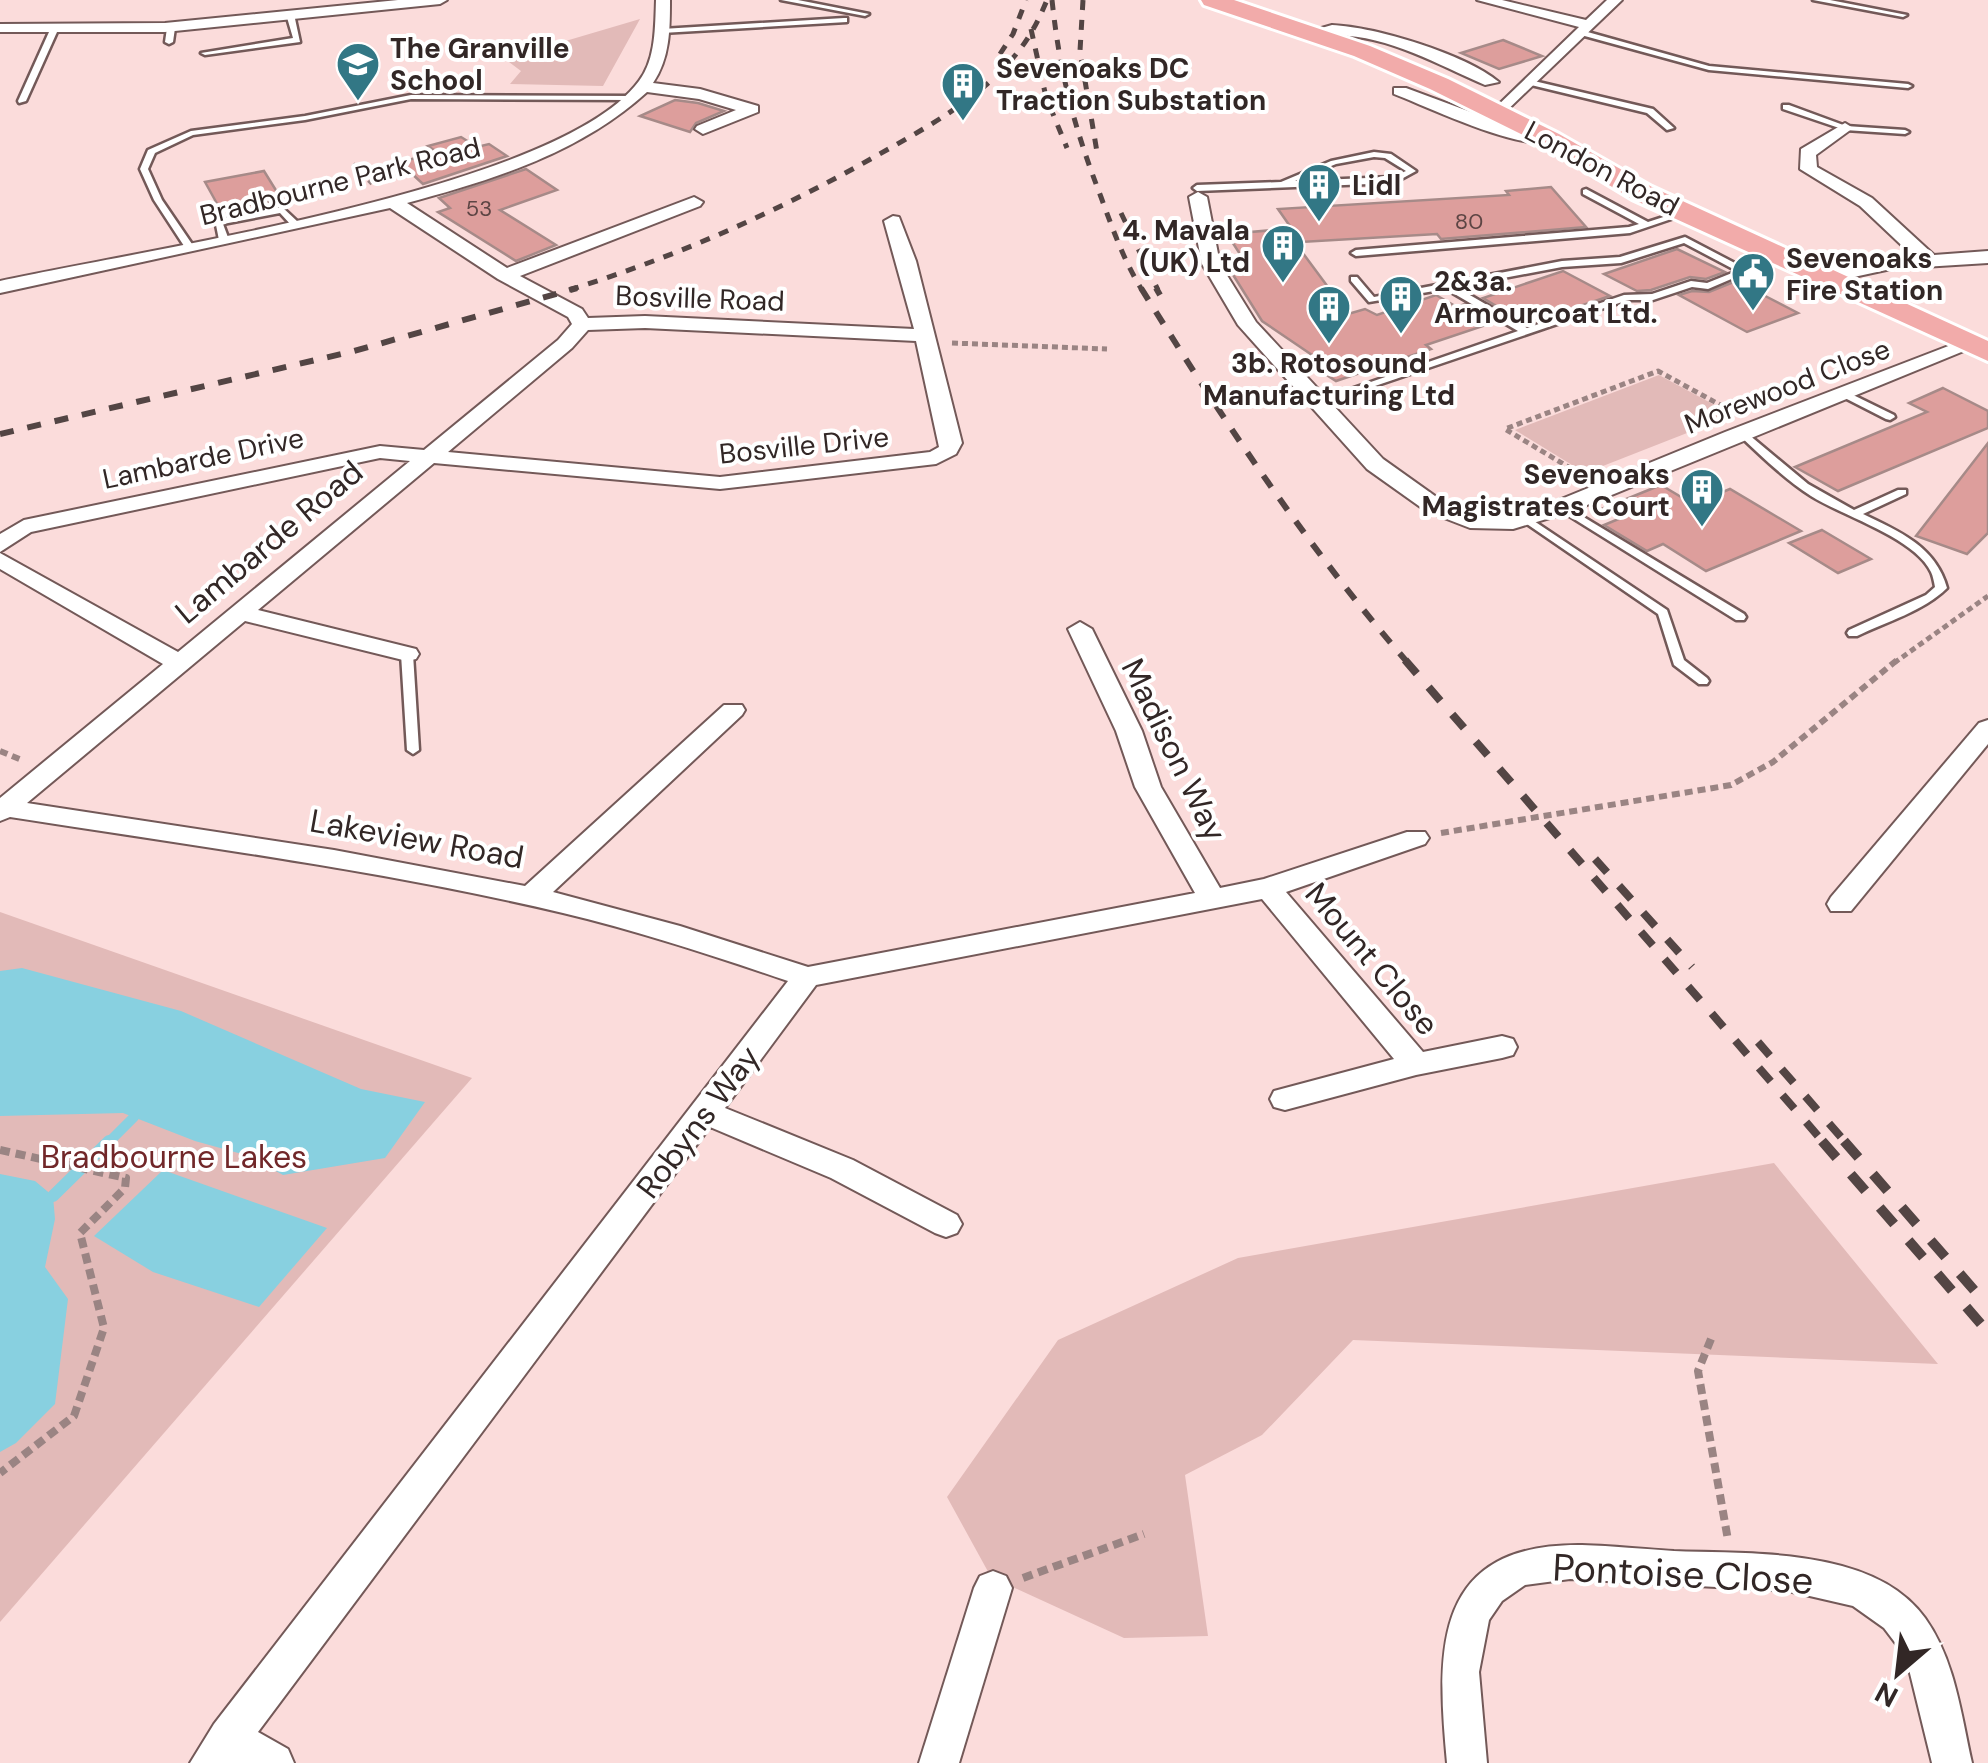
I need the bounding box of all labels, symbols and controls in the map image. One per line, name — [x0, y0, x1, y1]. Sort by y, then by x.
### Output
place label: The Granville School — [390, 30, 570, 99]
school or university icon: The Granville School — [335, 41, 381, 102]
place label: Sevenoaks DC Traction Substation — [996, 50, 1266, 119]
building icon: Sevenoaks DC Traction Substation — [940, 61, 986, 122]
street label: London Road — [1518, 112, 1685, 225]
street label: Bradbourne Park Road — [196, 129, 484, 234]
building icon: Lidl — [1296, 162, 1342, 223]
place label: Lidl — [1352, 167, 1401, 204]
house number: 53 — [466, 194, 492, 223]
house number: 80 — [1455, 207, 1483, 236]
place label: 4. Mavala (UK) Ltd — [1122, 212, 1250, 281]
building icon: 4. Mavala (UK) Ltd — [1260, 223, 1306, 284]
place label: Sevenoaks Fire Station — [1786, 240, 1943, 309]
public building icon: Sevenoaks Fire Station — [1730, 251, 1776, 312]
place label: 2&3a. Armourcoat Ltd. — [1434, 263, 1658, 332]
building icon: 2&3a. Armourcoat Ltd. — [1378, 274, 1424, 335]
street label: Bosville Road — [615, 277, 785, 320]
building icon: 3b. Rotosound Manufacturing Ltd — [1306, 284, 1352, 345]
street label: Morewood Close — [1679, 330, 1895, 443]
place label: 3b. Rotosound Manufacturing Ltd — [1203, 345, 1455, 414]
street label: Bosville Drive — [717, 418, 891, 473]
street label: Lambarde Drive — [99, 419, 307, 498]
street label: Lambarde Road — [166, 451, 372, 633]
place label: Sevenoaks Magistrates Court — [1421, 456, 1670, 525]
building icon: Sevenoaks Magistrates Court — [1679, 467, 1725, 528]
street label: Madison Way — [1112, 652, 1236, 848]
street label: Lakeview Road — [307, 800, 527, 878]
street label: Mount Close — [1296, 874, 1448, 1044]
street label: Robyns Way — [627, 1037, 769, 1207]
park label: Bradbourne Lakes — [41, 1136, 307, 1178]
street label: Pontoise Close — [1551, 1542, 1815, 1606]
north arrow — [1848, 1623, 1948, 1723]
text: N — [1869, 1674, 1904, 1716]

